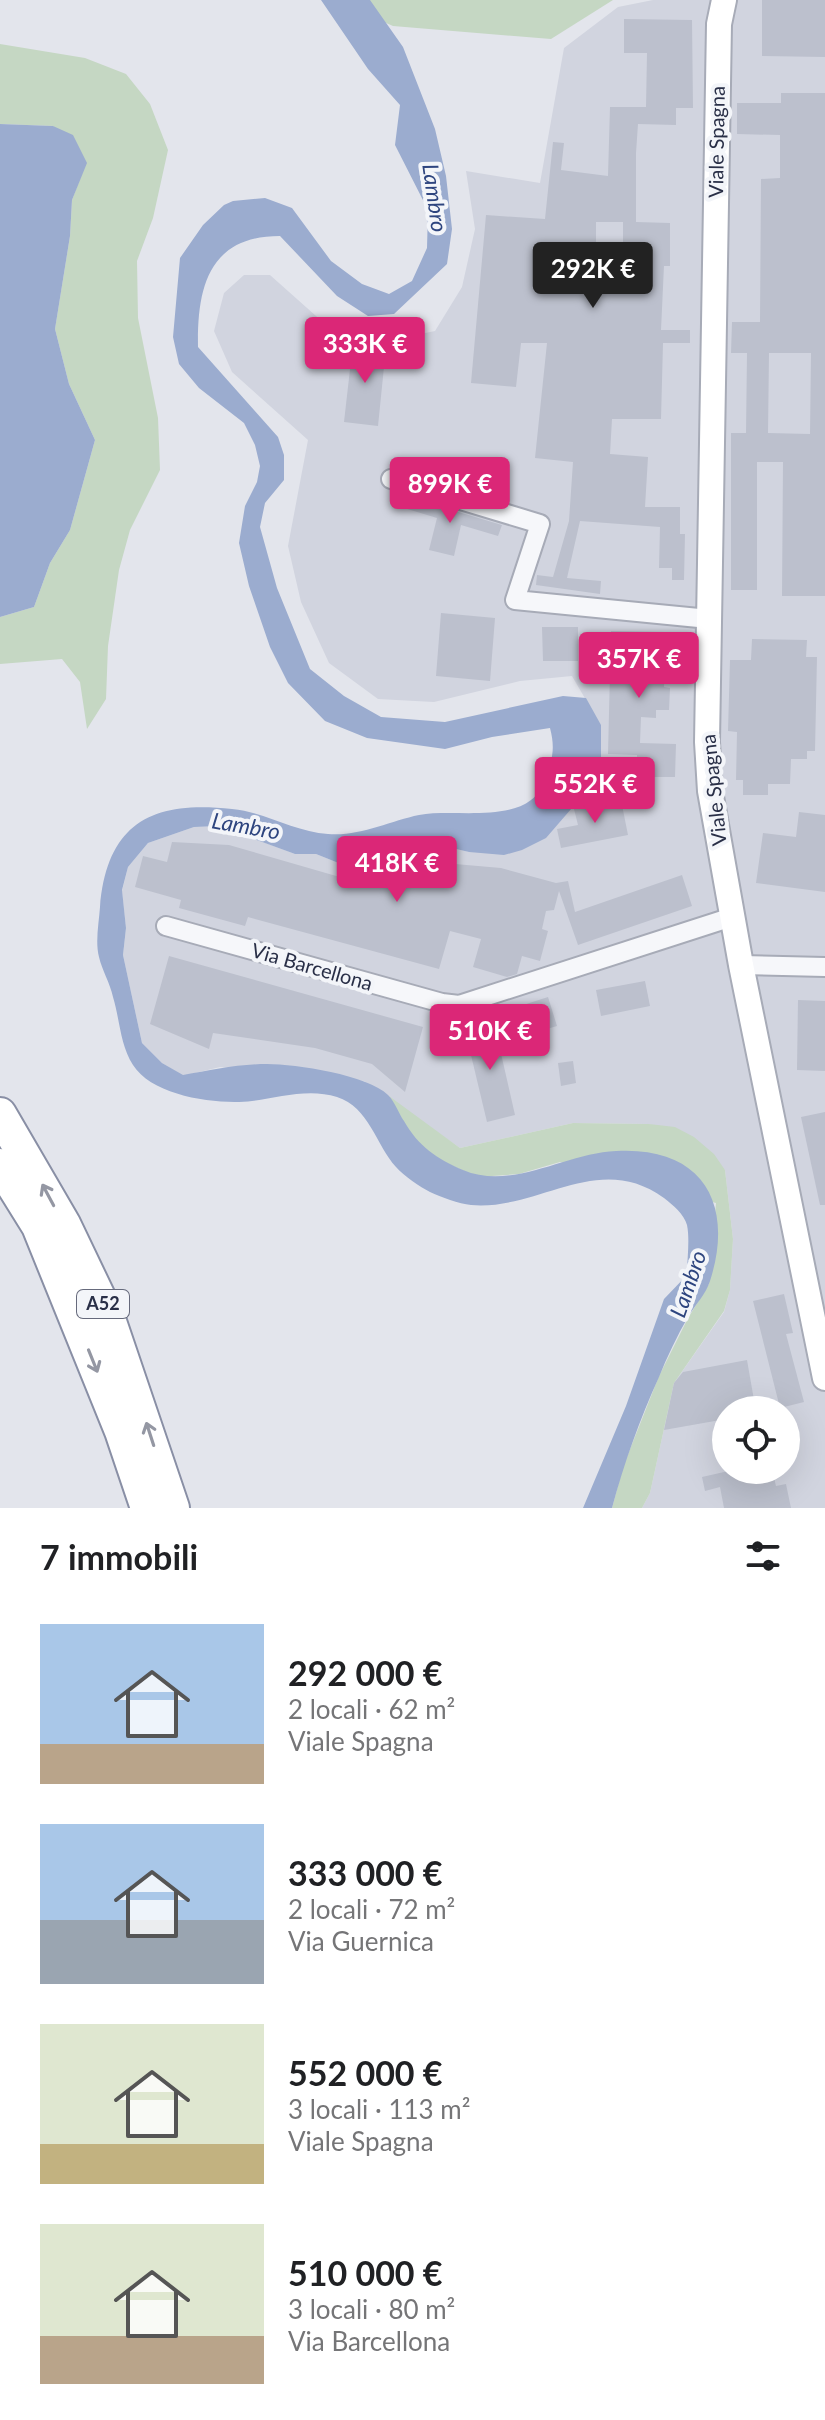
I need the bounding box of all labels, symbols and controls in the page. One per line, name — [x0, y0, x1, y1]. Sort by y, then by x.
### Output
street label: Viale Spagna — [703, 86, 729, 198]
water label: Lambro — [417, 162, 454, 234]
pin: 292K € — [528, 242, 658, 310]
text: 292K € — [551, 252, 635, 284]
pin: 333K € — [300, 317, 430, 385]
text: 333K € — [323, 327, 407, 359]
pin: 899K € — [385, 457, 515, 525]
text: 899K € — [408, 467, 492, 499]
pin: 357K € — [574, 632, 704, 700]
text: 357K € — [597, 642, 681, 674]
street label: Viale Spagna — [695, 733, 731, 847]
pin: 552K € — [530, 757, 660, 825]
text: 552K € — [553, 767, 637, 799]
water label: Lambro — [210, 806, 282, 845]
pin: 418K € — [332, 836, 462, 904]
text: 418K € — [355, 846, 439, 878]
street label: Via Barcellona — [249, 937, 376, 995]
pin: 510K € — [425, 1004, 555, 1072]
text: 510K € — [448, 1014, 532, 1046]
one-way arrow — [40, 1183, 56, 1207]
water label: Lambro — [664, 1247, 711, 1321]
road number: A52 — [77, 1290, 129, 1318]
one-way arrow — [86, 1348, 101, 1373]
map controls — [712, 1396, 800, 1484]
button: locate — [712, 1396, 800, 1484]
one-way arrow — [141, 1421, 156, 1446]
icon: filters — [741, 1534, 785, 1578]
text: 7 immobili — [40, 1536, 198, 1577]
text: 292 000 € — [288, 1652, 443, 1693]
icon: home — [104, 1656, 200, 1752]
text: 2 locali · 62 m² — [288, 1693, 455, 1725]
text: Viale Spagna — [288, 1725, 434, 1757]
text: 333 000 € — [288, 1852, 443, 1893]
icon: home — [104, 1856, 200, 1952]
text: 2 locali · 72 m² — [288, 1893, 455, 1925]
text: Via Guernica — [288, 1925, 434, 1957]
text: 552 000 € — [288, 2052, 443, 2093]
icon: home — [104, 2056, 200, 2152]
text: 3 locali · 113 m² — [288, 2093, 470, 2125]
text: Viale Spagna — [288, 2125, 434, 2157]
text: 510 000 € — [288, 2252, 443, 2293]
icon: home — [104, 2256, 200, 2352]
text: 3 locali · 80 m² — [288, 2293, 455, 2325]
text: Via Barcellona — [288, 2325, 450, 2357]

